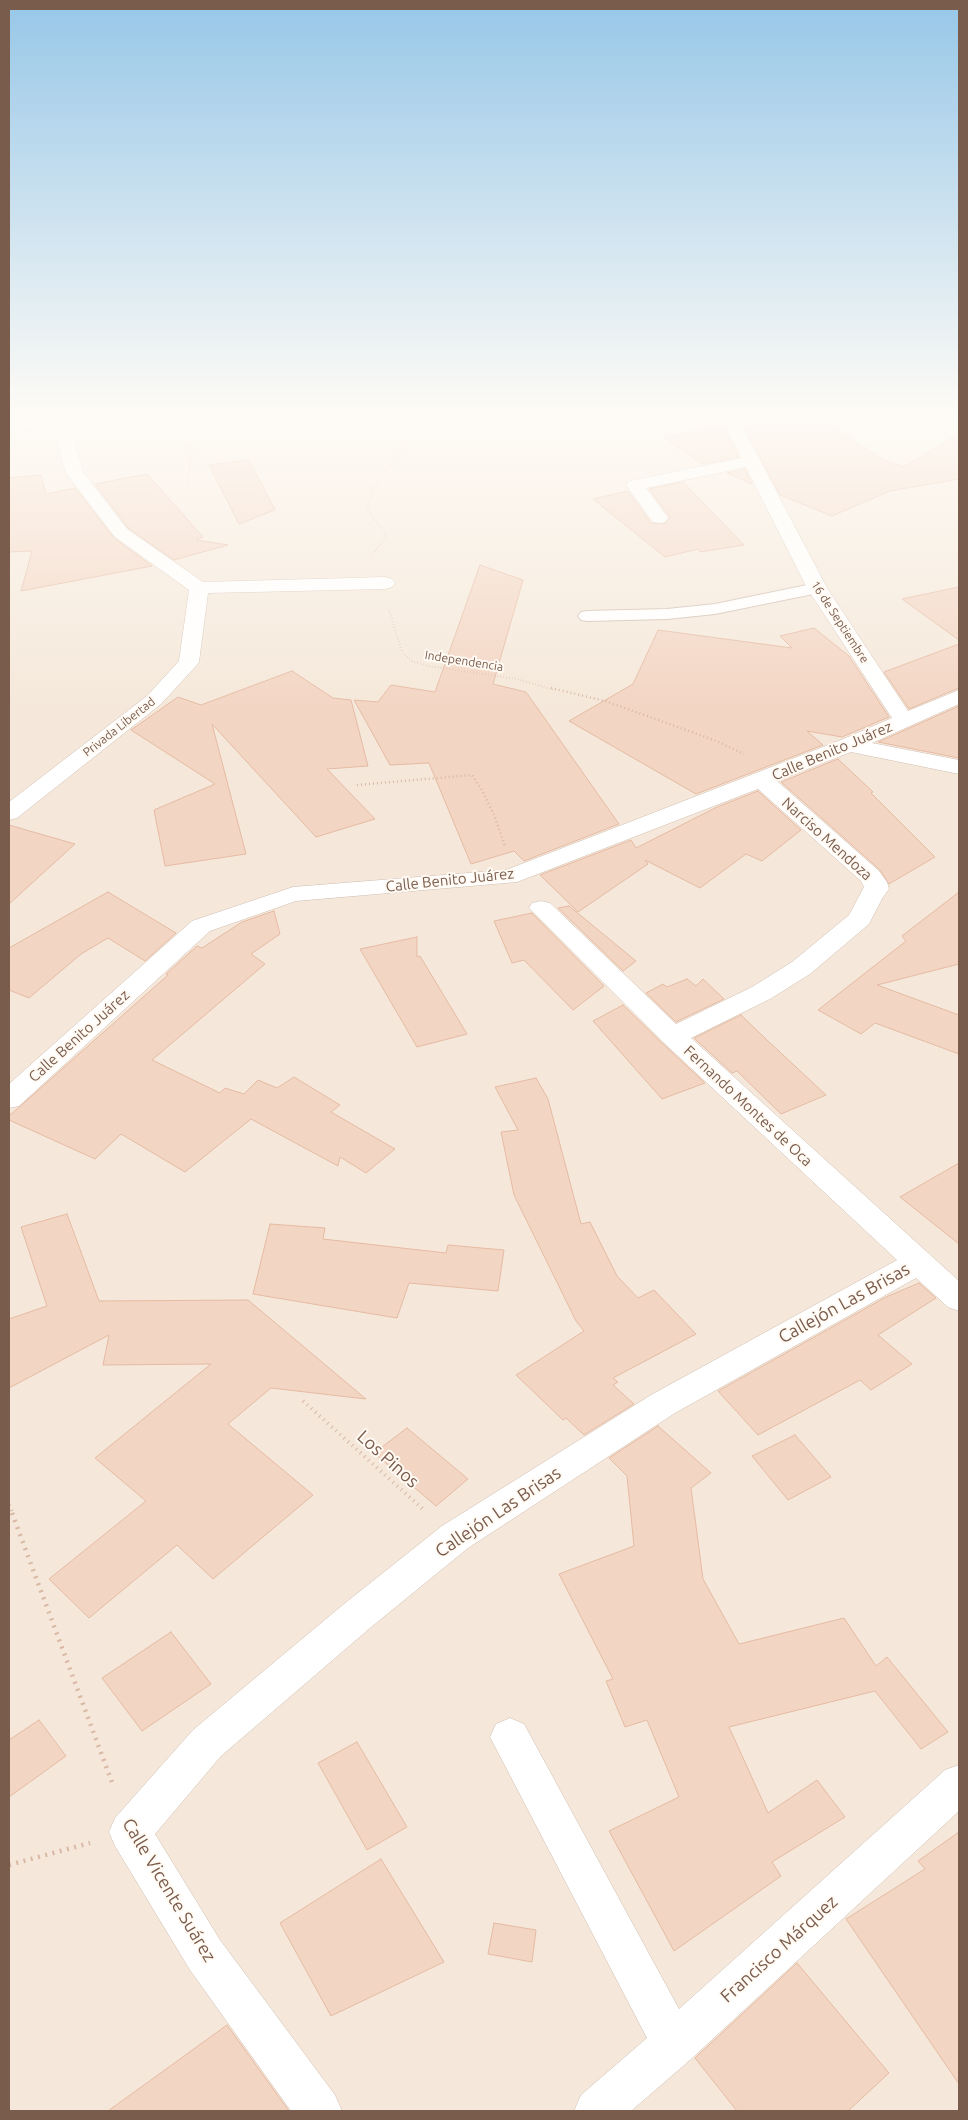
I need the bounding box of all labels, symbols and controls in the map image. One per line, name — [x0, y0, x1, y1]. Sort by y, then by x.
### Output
street label: 16 de Septiembre — [808, 578, 872, 666]
street label: Independencia — [424, 648, 504, 674]
street label: Privada Libertad — [80, 694, 158, 760]
street label: Calle Benito Juárez — [769, 717, 895, 785]
street label: Narciso Mendoza — [778, 794, 876, 884]
street label: Calle Benito Juárez — [385, 864, 515, 896]
street label: Calle Benito Juárez — [25, 986, 133, 1086]
street label: Fernando Montes de Oca — [680, 1042, 816, 1170]
street label: Callejón Las Brisas — [775, 1258, 913, 1348]
street label: Los Pinos — [353, 1426, 423, 1492]
street label: Callejón Las Brisas — [431, 1462, 565, 1562]
street label: Calle Vicente Suárez — [118, 1814, 220, 1966]
street label: Francisco Márquez — [716, 1891, 842, 2007]

